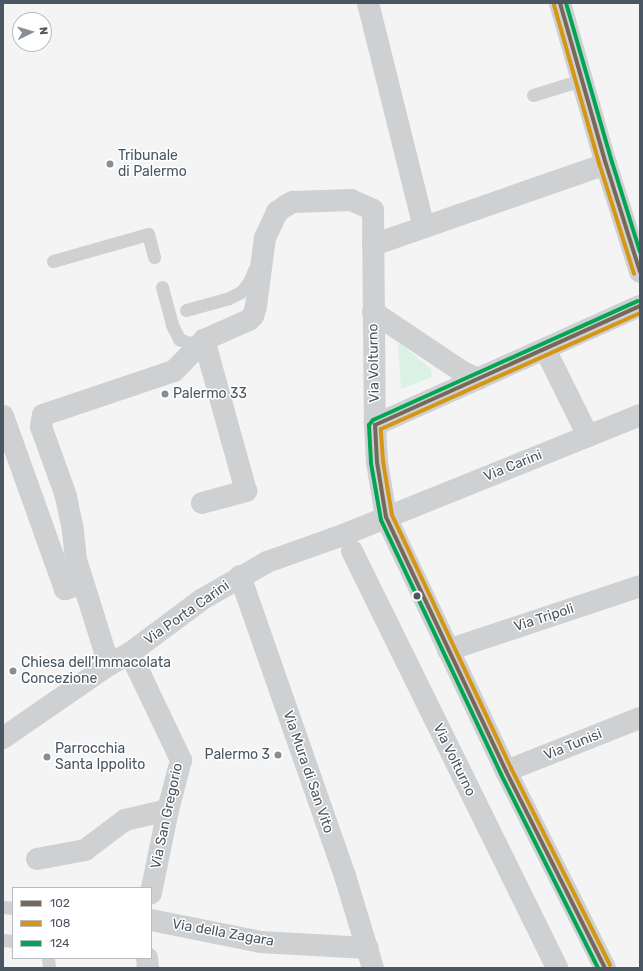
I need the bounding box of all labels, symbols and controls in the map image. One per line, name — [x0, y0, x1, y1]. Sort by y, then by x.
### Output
north arrow — [12, 12, 52, 52]
text: N — [37, 26, 50, 36]
place label: Tribunale di Palermo — [118, 148, 187, 180]
marker: Tribunale di Palermo — [105, 159, 115, 169]
street label: Via Volturno — [365, 323, 383, 403]
place label: Palermo 33 — [173, 386, 247, 402]
marker: Palermo 33 — [160, 389, 170, 399]
street label: Via Carini — [481, 447, 545, 485]
street label: Via Porta Carini — [141, 577, 233, 649]
unlabelled marker — [412, 591, 422, 601]
street label: Via Tripoli — [512, 600, 576, 636]
place label: Chiesa dell'Immacolata Concezione — [21, 655, 171, 688]
marker: Chiesa dell'Immacolata Concezione — [8, 666, 18, 676]
street label: Via Mura di San Vito — [279, 708, 337, 836]
street label: Via Volturno — [429, 721, 479, 799]
street label: Via Tunisi — [541, 726, 605, 764]
place label: Parrocchia Santa Ippolito — [55, 741, 145, 774]
place label: Palermo 3 — [205, 747, 270, 763]
marker: Palermo 3 — [273, 750, 283, 760]
marker: Parrocchia Santa Ippolito — [42, 752, 52, 762]
street label: Via San Gregorio — [148, 762, 186, 870]
legend — [12, 887, 152, 959]
text: 102 — [50, 896, 70, 910]
text: 108 — [50, 916, 70, 930]
street label: Via della Zagara — [171, 916, 275, 950]
text: 124 — [50, 936, 70, 950]

